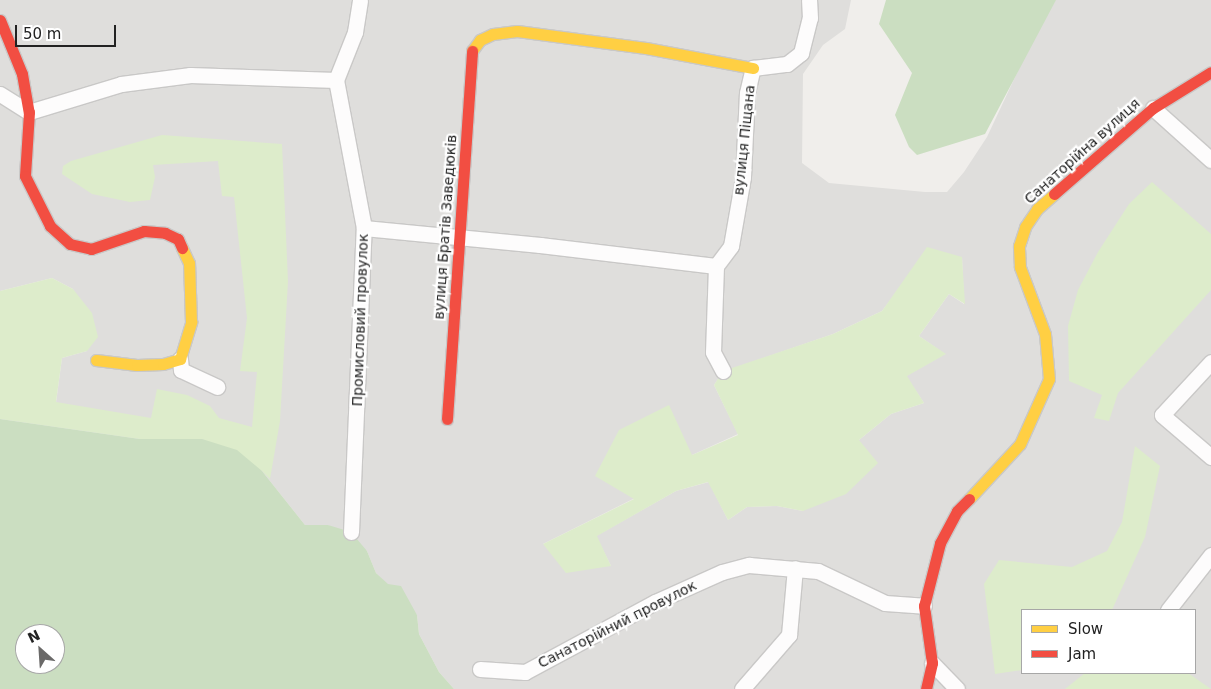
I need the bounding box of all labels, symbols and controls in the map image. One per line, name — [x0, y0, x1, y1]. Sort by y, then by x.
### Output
scale bar — [18, 15, 119, 47]
text: 50 m — [23, 25, 61, 43]
street label: вулиця Піщана — [730, 84, 758, 196]
street label: Санаторійна вулиця — [1021, 95, 1143, 207]
street label: вулиця Братів Заведюків — [430, 134, 460, 320]
street label: Промисловий провулок — [349, 233, 371, 407]
street label: Санаторійний провулок — [535, 577, 699, 671]
legend — [1021, 609, 1196, 674]
text: Slow — [1068, 620, 1103, 638]
north arrow — [15, 624, 65, 674]
text: N — [25, 627, 43, 646]
text: Jam — [1068, 645, 1096, 663]

